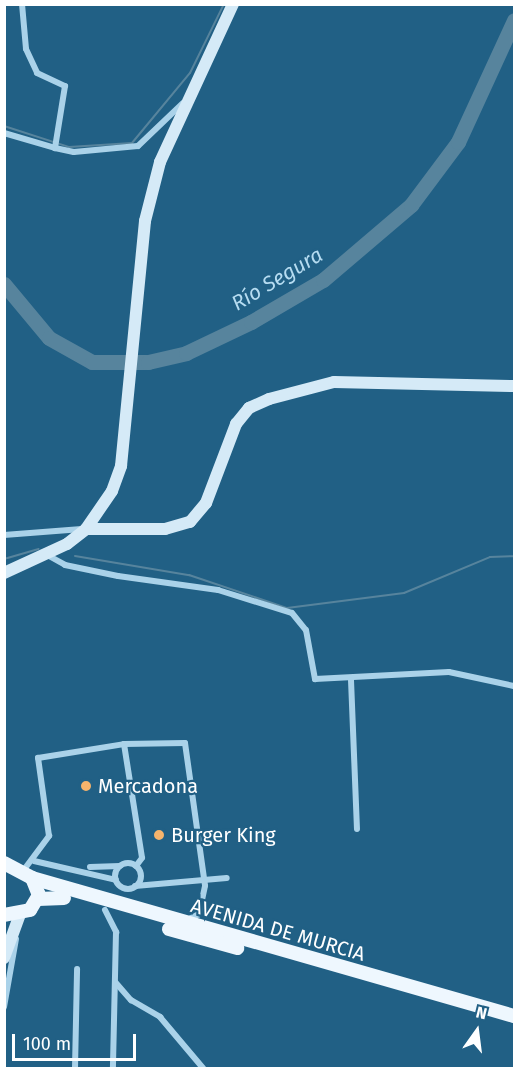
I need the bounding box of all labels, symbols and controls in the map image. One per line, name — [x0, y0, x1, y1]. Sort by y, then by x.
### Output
water label: Río Segura — [227, 242, 327, 316]
place label: Mercadona — [98, 774, 198, 798]
marker: Mercadona — [79, 779, 93, 793]
place label: Burger King — [171, 823, 276, 847]
marker: Burger King — [152, 828, 166, 842]
street label: AVENIDA DE MURCIA — [188, 894, 368, 966]
north arrow — [447, 1001, 507, 1061]
text: N — [474, 1003, 489, 1024]
scale bar — [15, 1022, 140, 1060]
text: 100 m — [23, 1033, 71, 1055]

